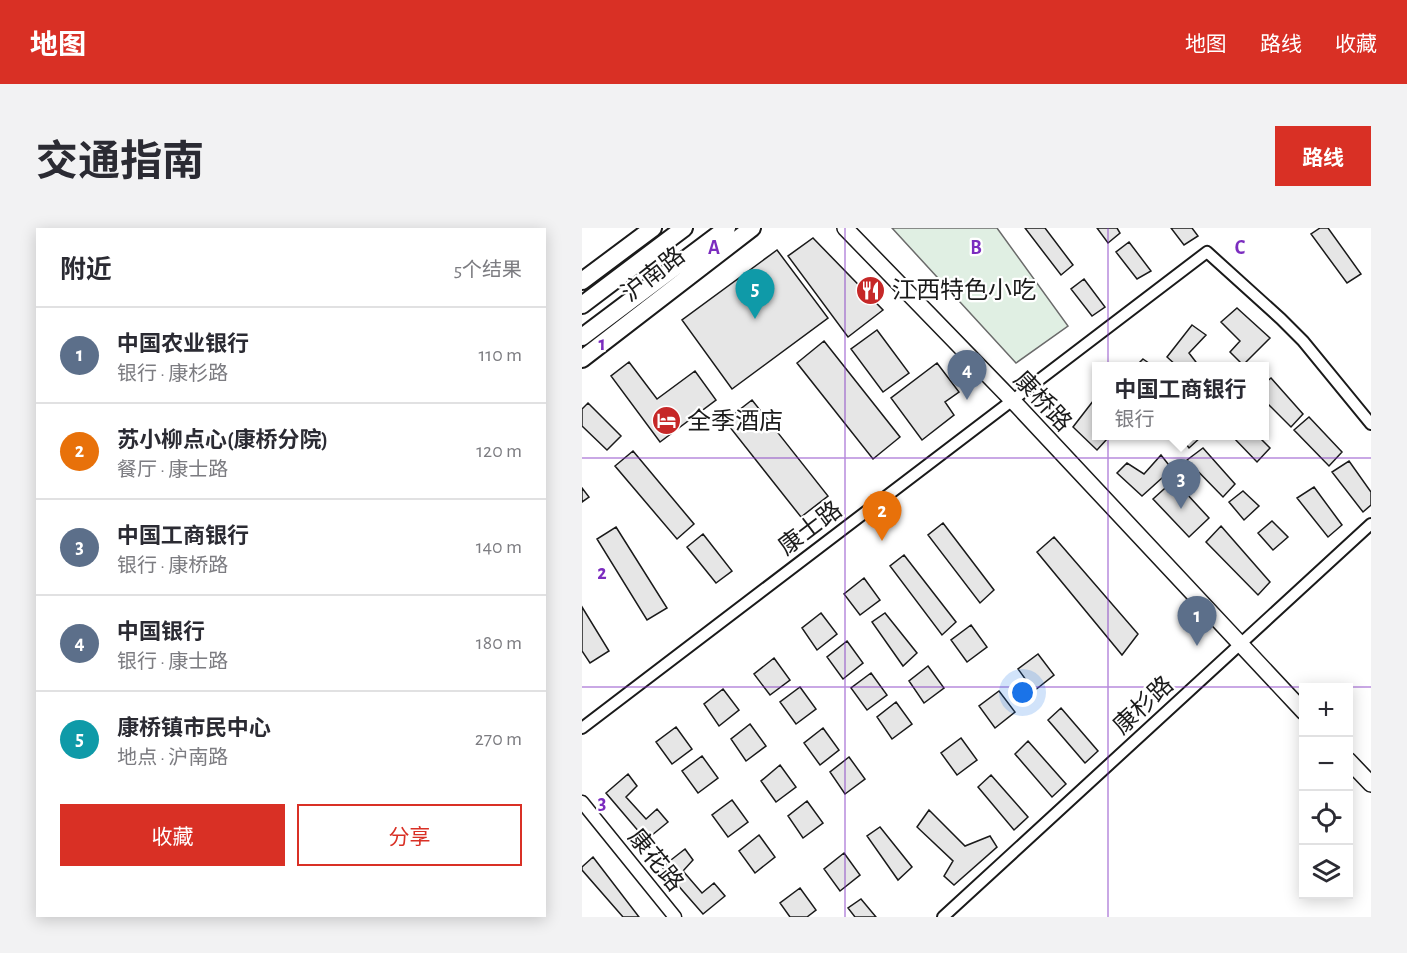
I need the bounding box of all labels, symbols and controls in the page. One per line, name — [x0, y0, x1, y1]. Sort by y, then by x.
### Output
text: 地图 — [30, 32, 86, 60]
text: 地图 — [1185, 34, 1227, 55]
text: 路线 — [1260, 34, 1302, 55]
text: 收藏 — [1335, 34, 1377, 55]
button: 路线 — [1275, 126, 1371, 186]
text: 交通指南 — [36, 141, 204, 183]
text: A — [708, 238, 720, 258]
text: B — [970, 238, 982, 258]
text: C — [1235, 238, 1246, 258]
street label: 沪南路 — [617, 242, 689, 306]
text: 附近 — [60, 257, 112, 283]
text: 5个结果 — [454, 260, 522, 280]
pin: 5 — [736, 270, 774, 319]
restaurant icon: 江西特色小吃 — [855, 274, 887, 306]
place label: 江西特色小吃 — [892, 277, 1036, 303]
text: 中国农业银行 — [117, 333, 249, 355]
text: 1 — [598, 334, 606, 354]
text: 1 — [76, 345, 83, 365]
text: 110 m — [478, 345, 522, 365]
pin: 4 — [948, 350, 986, 400]
popup — [1092, 362, 1269, 440]
text: 银行 · 康杉路 — [117, 364, 228, 384]
street label: 康桥路 — [1009, 366, 1077, 436]
text: 中国工商银行 — [1114, 379, 1247, 401]
hotel icon: 全季酒店 — [650, 405, 682, 437]
place label: 全季酒店 — [687, 408, 783, 434]
text: 银行 — [1114, 410, 1154, 430]
text: 苏小柳点心(康桥分院) — [117, 429, 328, 451]
text: 2 — [75, 441, 84, 461]
text: 120 m — [476, 441, 522, 461]
text: 餐厅 · 康士路 — [117, 460, 228, 480]
pin: 3 — [1162, 460, 1200, 509]
pin: 2 — [862, 492, 902, 541]
street label: 康士路 — [773, 496, 847, 560]
text: 中国工商银行 — [117, 525, 249, 547]
text: 3 — [75, 537, 84, 557]
text: 140 m — [476, 537, 522, 557]
text: 银行 · 康桥路 — [117, 556, 228, 576]
text: 2 — [597, 563, 607, 583]
pin: 1 — [1178, 596, 1216, 646]
text: 中国银行 — [117, 621, 205, 643]
text: 4 — [74, 633, 85, 653]
text: 180 m — [476, 633, 522, 653]
text: 银行 · 康士路 — [117, 652, 228, 672]
street label: 康杉路 — [1108, 671, 1178, 739]
your location — [1008, 678, 1037, 707]
map controls — [1299, 683, 1353, 899]
button: + — [1299, 683, 1353, 737]
text: 康桥镇市民中心 — [117, 717, 271, 739]
text: 5 — [75, 729, 84, 749]
text: 270 m — [475, 729, 522, 749]
button: − — [1299, 737, 1353, 791]
text: 地点 · 沪南路 — [117, 748, 228, 768]
button: locate — [1299, 791, 1353, 845]
text: 3 — [598, 793, 606, 813]
button: 收藏 — [60, 804, 285, 866]
button: 分享 — [297, 804, 522, 866]
street label: 康花路 — [623, 824, 689, 896]
button: layers — [1299, 845, 1353, 899]

